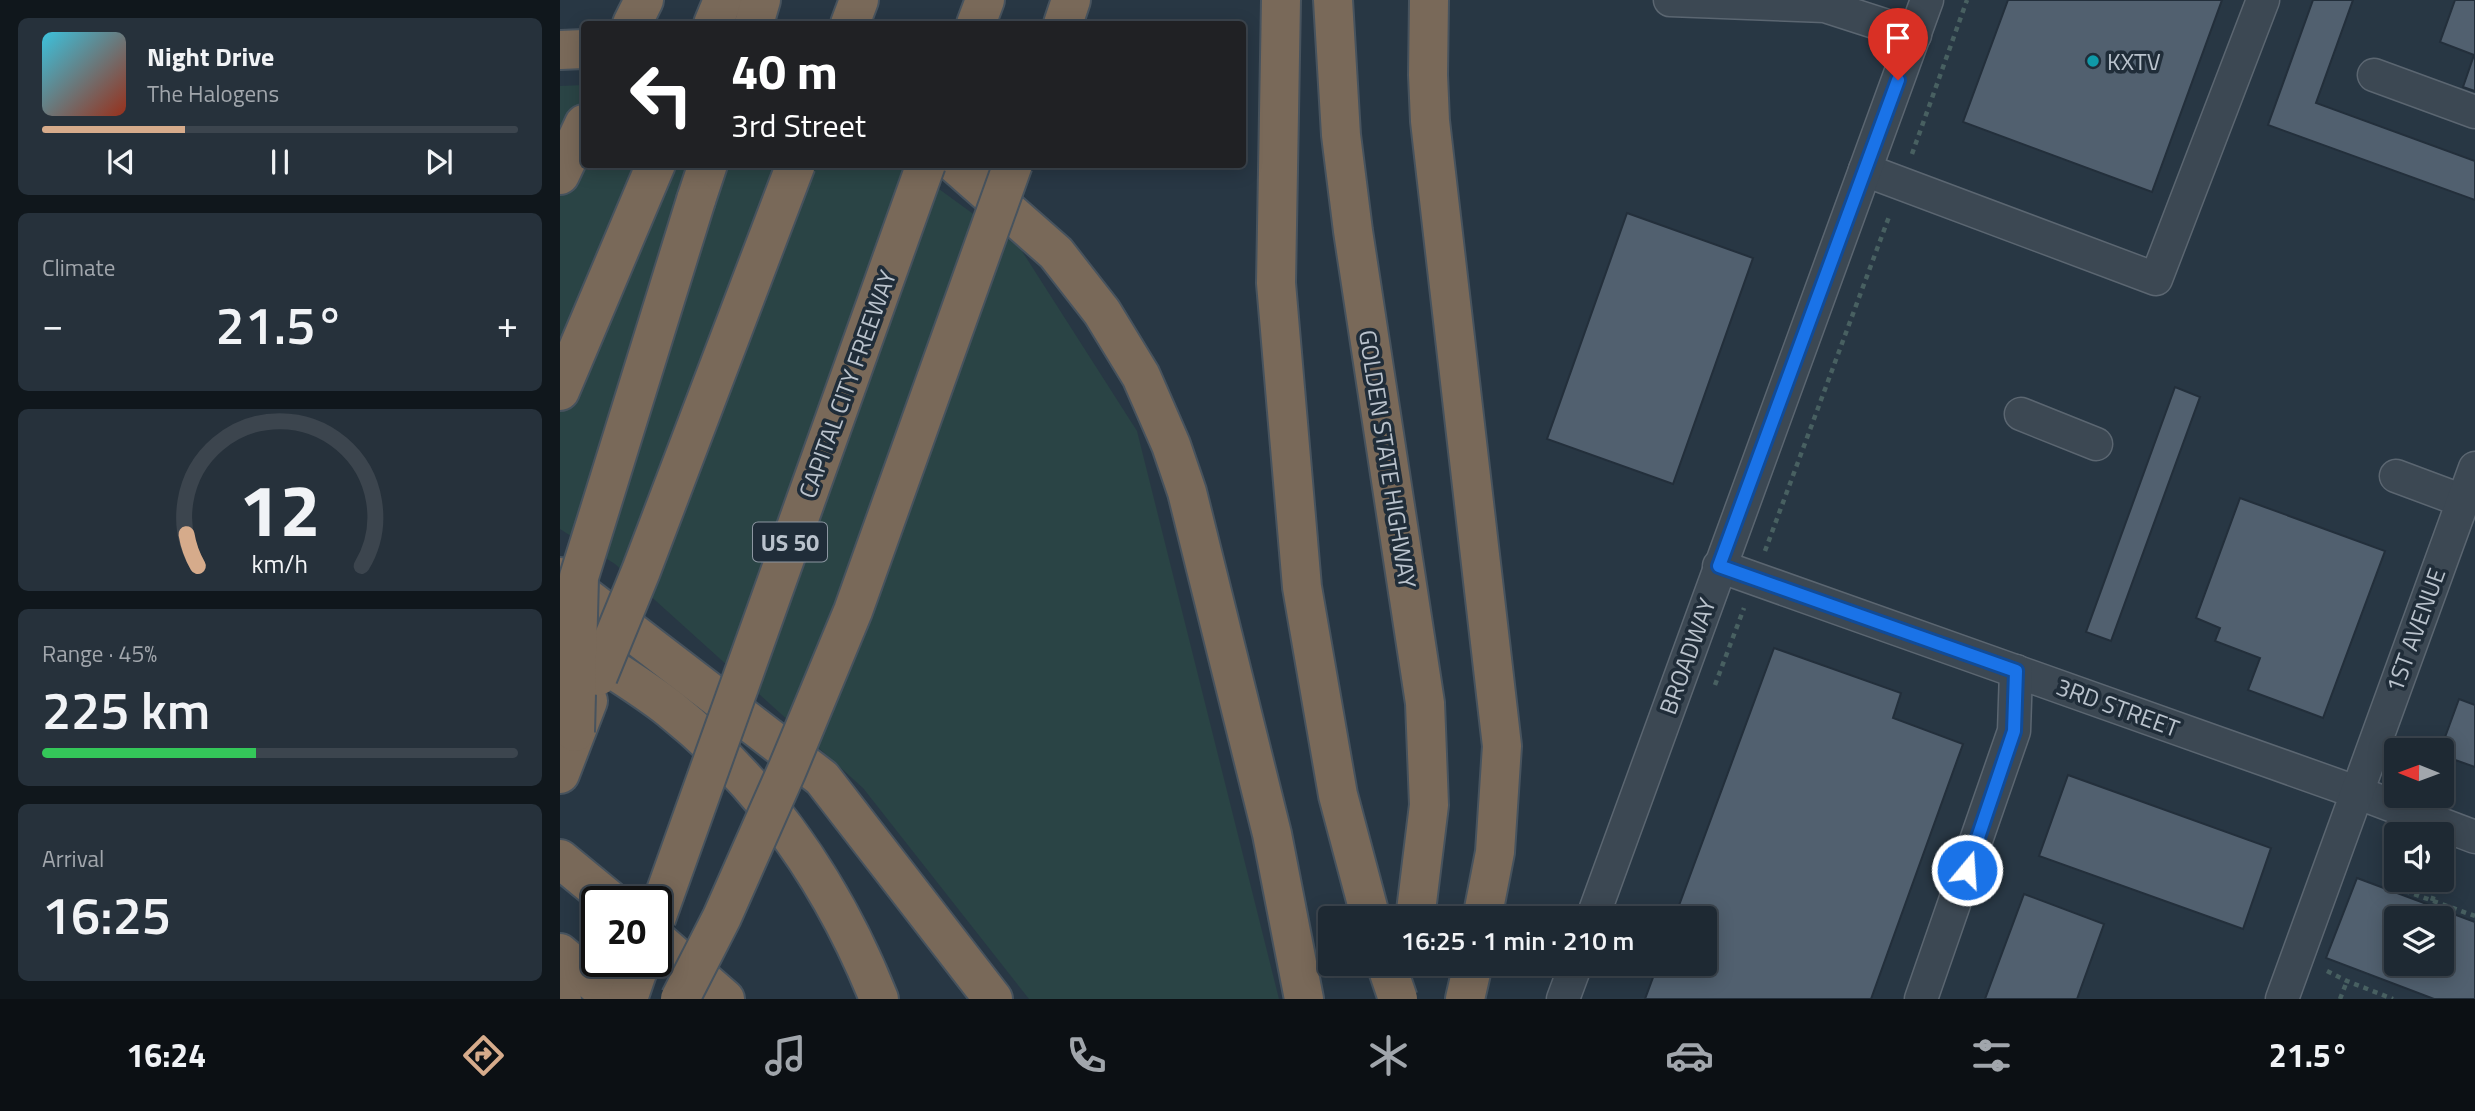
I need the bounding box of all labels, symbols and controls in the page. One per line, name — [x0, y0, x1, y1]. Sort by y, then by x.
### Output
pin — [1868, 8, 1928, 80]
icon: arrive — [1879, 19, 1917, 57]
text: 40 m — [731, 33, 838, 108]
text: Night Drive — [147, 37, 274, 76]
place label: KXTV — [2107, 43, 2161, 79]
icon: left — [616, 49, 707, 140]
marker: KXTV — [2085, 53, 2101, 69]
text: The Halogens — [147, 76, 279, 111]
text: 3rd Street — [731, 101, 866, 149]
icon: previous — [102, 143, 140, 181]
icon: pause — [261, 143, 299, 181]
icon: next — [420, 143, 458, 181]
text: Climate — [42, 250, 115, 285]
street label: CAPITAL CITY FREEWAY — [789, 265, 905, 503]
text: 21.5° — [216, 285, 344, 364]
text: − — [42, 295, 63, 353]
text: + — [497, 295, 518, 353]
street label: GOLDEN STATE HIGHWAY — [1350, 327, 1426, 591]
text: 12 — [239, 454, 321, 564]
road number: US 50 — [753, 522, 827, 562]
text: km/h — [252, 544, 308, 582]
street label: 1ST AVENUE — [2376, 563, 2454, 697]
street label: BROADWAY — [1649, 593, 1725, 719]
text: Range · 45% — [42, 636, 157, 671]
street label: 3RD STREET — [2051, 668, 2185, 746]
text: 225 km — [42, 670, 210, 749]
north arrow — [2384, 738, 2454, 808]
map controls — [2384, 738, 2454, 976]
button: sound — [2384, 822, 2454, 892]
position arrow — [1930, 833, 2004, 907]
text: Arrival — [42, 841, 104, 876]
text: 16:25 — [42, 875, 171, 954]
speed limit sign: 20 — [581, 886, 672, 977]
button: layers — [2384, 906, 2454, 976]
text: 16:25 · 1 min · 210 m — [1401, 921, 1634, 960]
text: 16:24 — [126, 1031, 206, 1079]
icon: directions — [459, 1031, 508, 1080]
icon: music — [761, 1031, 810, 1080]
icon: phone — [1062, 1031, 1111, 1080]
icon: climate — [1364, 1031, 1413, 1080]
icon: car — [1665, 1031, 1714, 1080]
icon: filters — [1967, 1031, 2016, 1080]
text: 21.5° — [2269, 1031, 2349, 1079]

